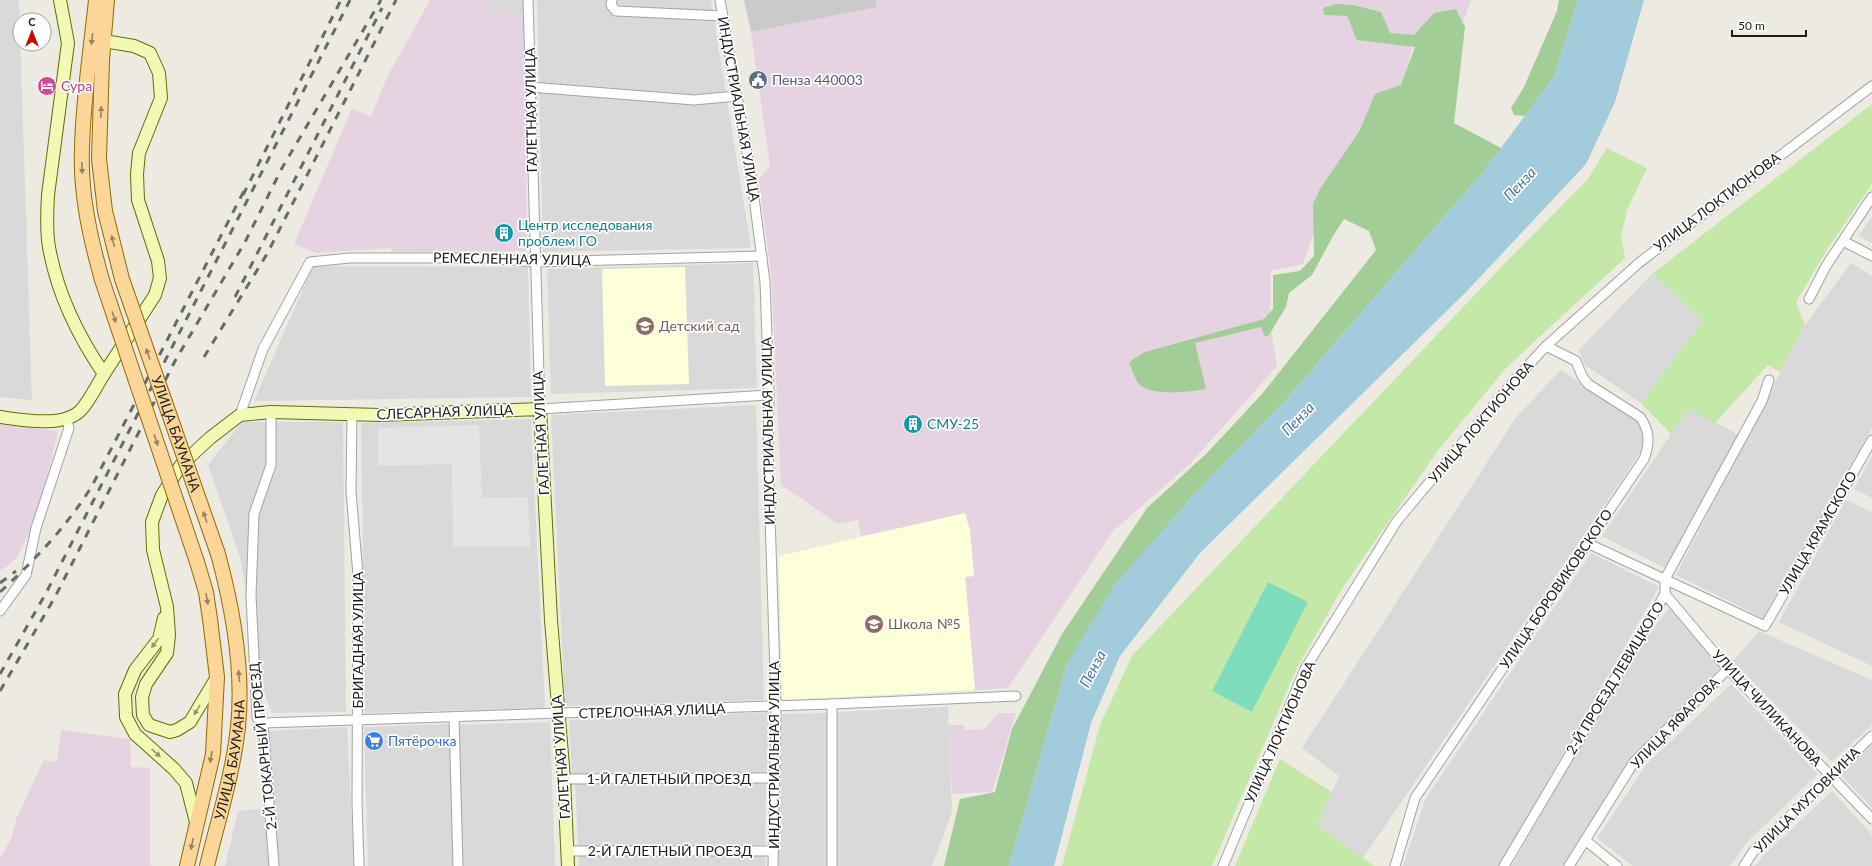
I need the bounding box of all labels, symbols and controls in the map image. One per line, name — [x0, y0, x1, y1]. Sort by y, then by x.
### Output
north arrow — [12, 12, 52, 52]
scale bar — [1732, 12, 1806, 38]
text: С — [28, 15, 36, 28]
street label: ИНДУСТРИАЛЬНАЯ УЛИЦА — [715, 15, 764, 203]
text: 50 m — [1738, 18, 1765, 33]
one-way arrow — [89, 33, 95, 45]
street label: ГАЛЕТНАЯ УЛИЦА — [521, 47, 540, 172]
public building icon: Пенза 440003 — [747, 69, 769, 91]
place label: Пенза 440003 — [772, 71, 863, 88]
hotel icon: Сура — [36, 75, 58, 97]
place label: Сура — [61, 77, 92, 94]
one-way arrow — [98, 105, 104, 118]
street label: УЛИЦА ЛОКТИОНОВА — [1650, 148, 1784, 255]
one-way arrow — [79, 162, 86, 174]
water label: Пенза — [1499, 163, 1539, 204]
place label: Центр исследования проблем ГО — [518, 216, 652, 249]
building icon: Центр исследования проблем ГО — [493, 222, 515, 244]
one-way arrow — [109, 235, 115, 247]
street label: РЕМЕСЛЕННАЯ УЛИЦА — [433, 249, 592, 268]
one-way arrow — [111, 311, 117, 323]
school or university icon: Детский сад — [634, 315, 656, 337]
place label: Детский сад — [659, 317, 740, 334]
street label: ИНДУСТРИАЛЬНАЯ УЛИЦА — [757, 336, 778, 525]
one-way arrow — [145, 348, 151, 360]
street label: УЛИЦА ЛОКТИОНОВА — [1425, 357, 1537, 486]
street label: ГАЛЕТНАЯ УЛИЦА — [529, 370, 552, 496]
street label: УЛИЦА БАУМАНА — [148, 373, 205, 494]
water label: Пенза — [1277, 398, 1318, 439]
street label: СЛЕСАРНАЯ УЛИЦА — [376, 401, 514, 422]
building icon: СМУ-25 — [902, 413, 924, 435]
place label: СМУ-25 — [927, 415, 979, 432]
one-way arrow — [153, 434, 159, 446]
street label: УЛИЦА КРАМСКОГО — [1775, 468, 1860, 598]
street label: УЛИЦА БОРОВИКОВСКОГО — [1496, 506, 1615, 672]
one-way arrow — [201, 510, 207, 522]
street label: БРИГАДНАЯ УЛИЦА — [349, 571, 366, 708]
one-way arrow — [204, 593, 210, 606]
street label: 2-Й ПРОЕЗД ЛЕВИЦКОГО — [1562, 598, 1667, 757]
school or university icon: Школа №5 — [863, 613, 885, 635]
place label: Школа №5 — [888, 615, 961, 632]
one-way arrow — [151, 638, 160, 649]
street label: УЛИЦА ЧИЛИКАНОВА — [1709, 646, 1826, 770]
water label: Пенза — [1075, 647, 1109, 690]
street label: УЛИЦА ЛОКТИОНОВА — [1240, 658, 1319, 806]
street label: 2-Й ТОКАРНЫЙ ПРОЕЗД — [245, 661, 280, 831]
street label: ИНДУСТРИАЛЬНАЯ УЛИЦА — [765, 661, 782, 849]
one-way arrow — [235, 670, 242, 683]
street label: УЛИЦА ЯФАРОВА — [1627, 673, 1723, 772]
street label: ГАЛЕТНАЯ УЛИЦА — [548, 694, 573, 820]
street label: УЛИЦА БАУМАНА — [210, 699, 248, 821]
street label: СТРЕЛОЧНАЯ УЛИЦА — [578, 699, 726, 722]
one-way arrow — [194, 704, 201, 716]
supermarket icon: Пятёрочка — [363, 730, 385, 752]
place label: Пятёрочка — [388, 732, 456, 749]
street label: УЛИЦА МУТОВКИНА — [1750, 743, 1864, 856]
one-way arrow — [151, 748, 161, 757]
one-way arrow — [208, 751, 214, 764]
street label: 1-Й ГАЛЕТНЫЙ ПРОЕЗД — [587, 770, 751, 787]
one-way arrow — [188, 838, 194, 850]
street label: 2-Й ГАЛЕТНЫЙ ПРОЕЗД — [588, 842, 752, 859]

